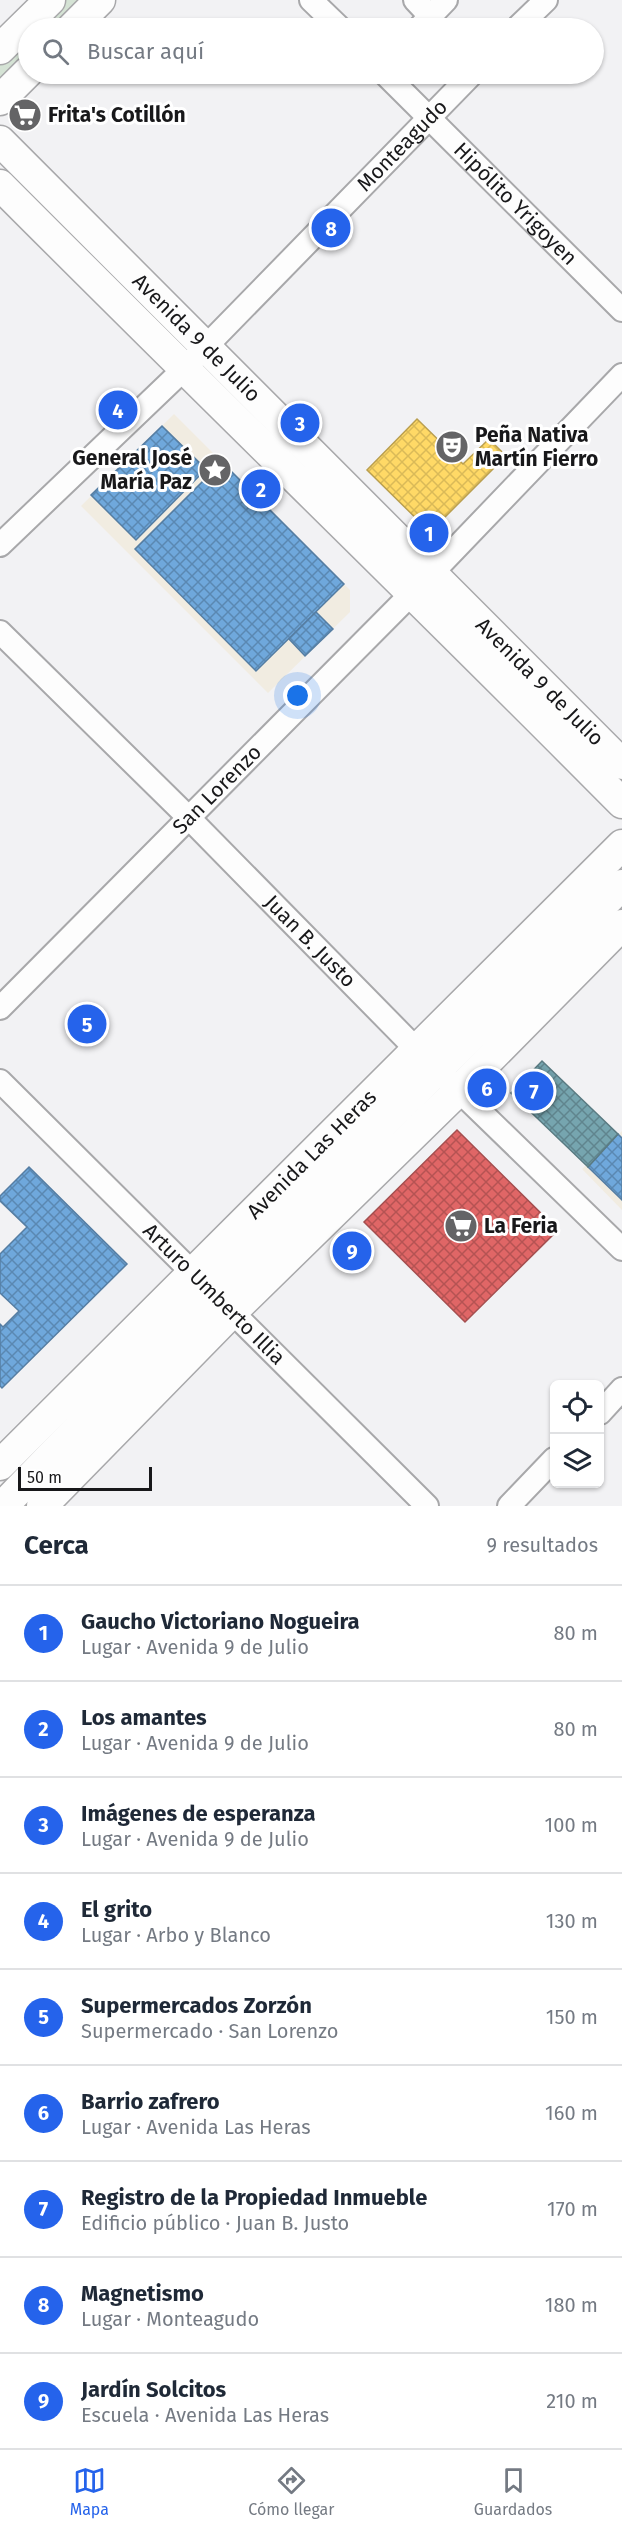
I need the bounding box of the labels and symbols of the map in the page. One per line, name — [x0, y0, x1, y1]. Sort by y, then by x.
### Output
street label: Monteagudo — [352, 94, 453, 197]
supermarket icon: Frita's Cotillón — [7, 97, 43, 133]
place label: Frita's Cotillón — [48, 102, 186, 128]
street label: Hipólito Yrigoyen — [448, 137, 583, 271]
pin: 8 — [312, 206, 350, 250]
street label: Avenida 9 de Julio — [127, 268, 266, 407]
pin: 4 — [98, 388, 138, 432]
pin: 3 — [280, 400, 320, 446]
place label: Peña Nativa Martín Fierro — [475, 422, 598, 472]
theatre icon: Peña Nativa Martín Fierro — [434, 429, 470, 465]
place label: General José María Paz — [72, 445, 192, 495]
place icon: General José María Paz — [197, 452, 233, 488]
pin: 2 — [242, 466, 280, 512]
pin: 1 — [410, 510, 448, 556]
street label: Avenida 9 de Julio — [470, 612, 609, 751]
your location — [283, 681, 312, 710]
street label: San Lorenzo — [167, 739, 267, 840]
street label: Juan B. Justo — [259, 890, 361, 993]
pin: 5 — [68, 1002, 106, 1046]
pin: 6 — [468, 1066, 506, 1110]
pin: 7 — [514, 1068, 554, 1114]
street label: Avenida Las Heras — [241, 1084, 382, 1224]
supermarket icon: La Feria — [443, 1208, 479, 1244]
place label: La Feria — [484, 1213, 558, 1239]
street label: Arturo Umberto Illia — [137, 1218, 291, 1370]
pin: 9 — [332, 1228, 372, 1274]
scale bar — [18, 1464, 152, 1492]

